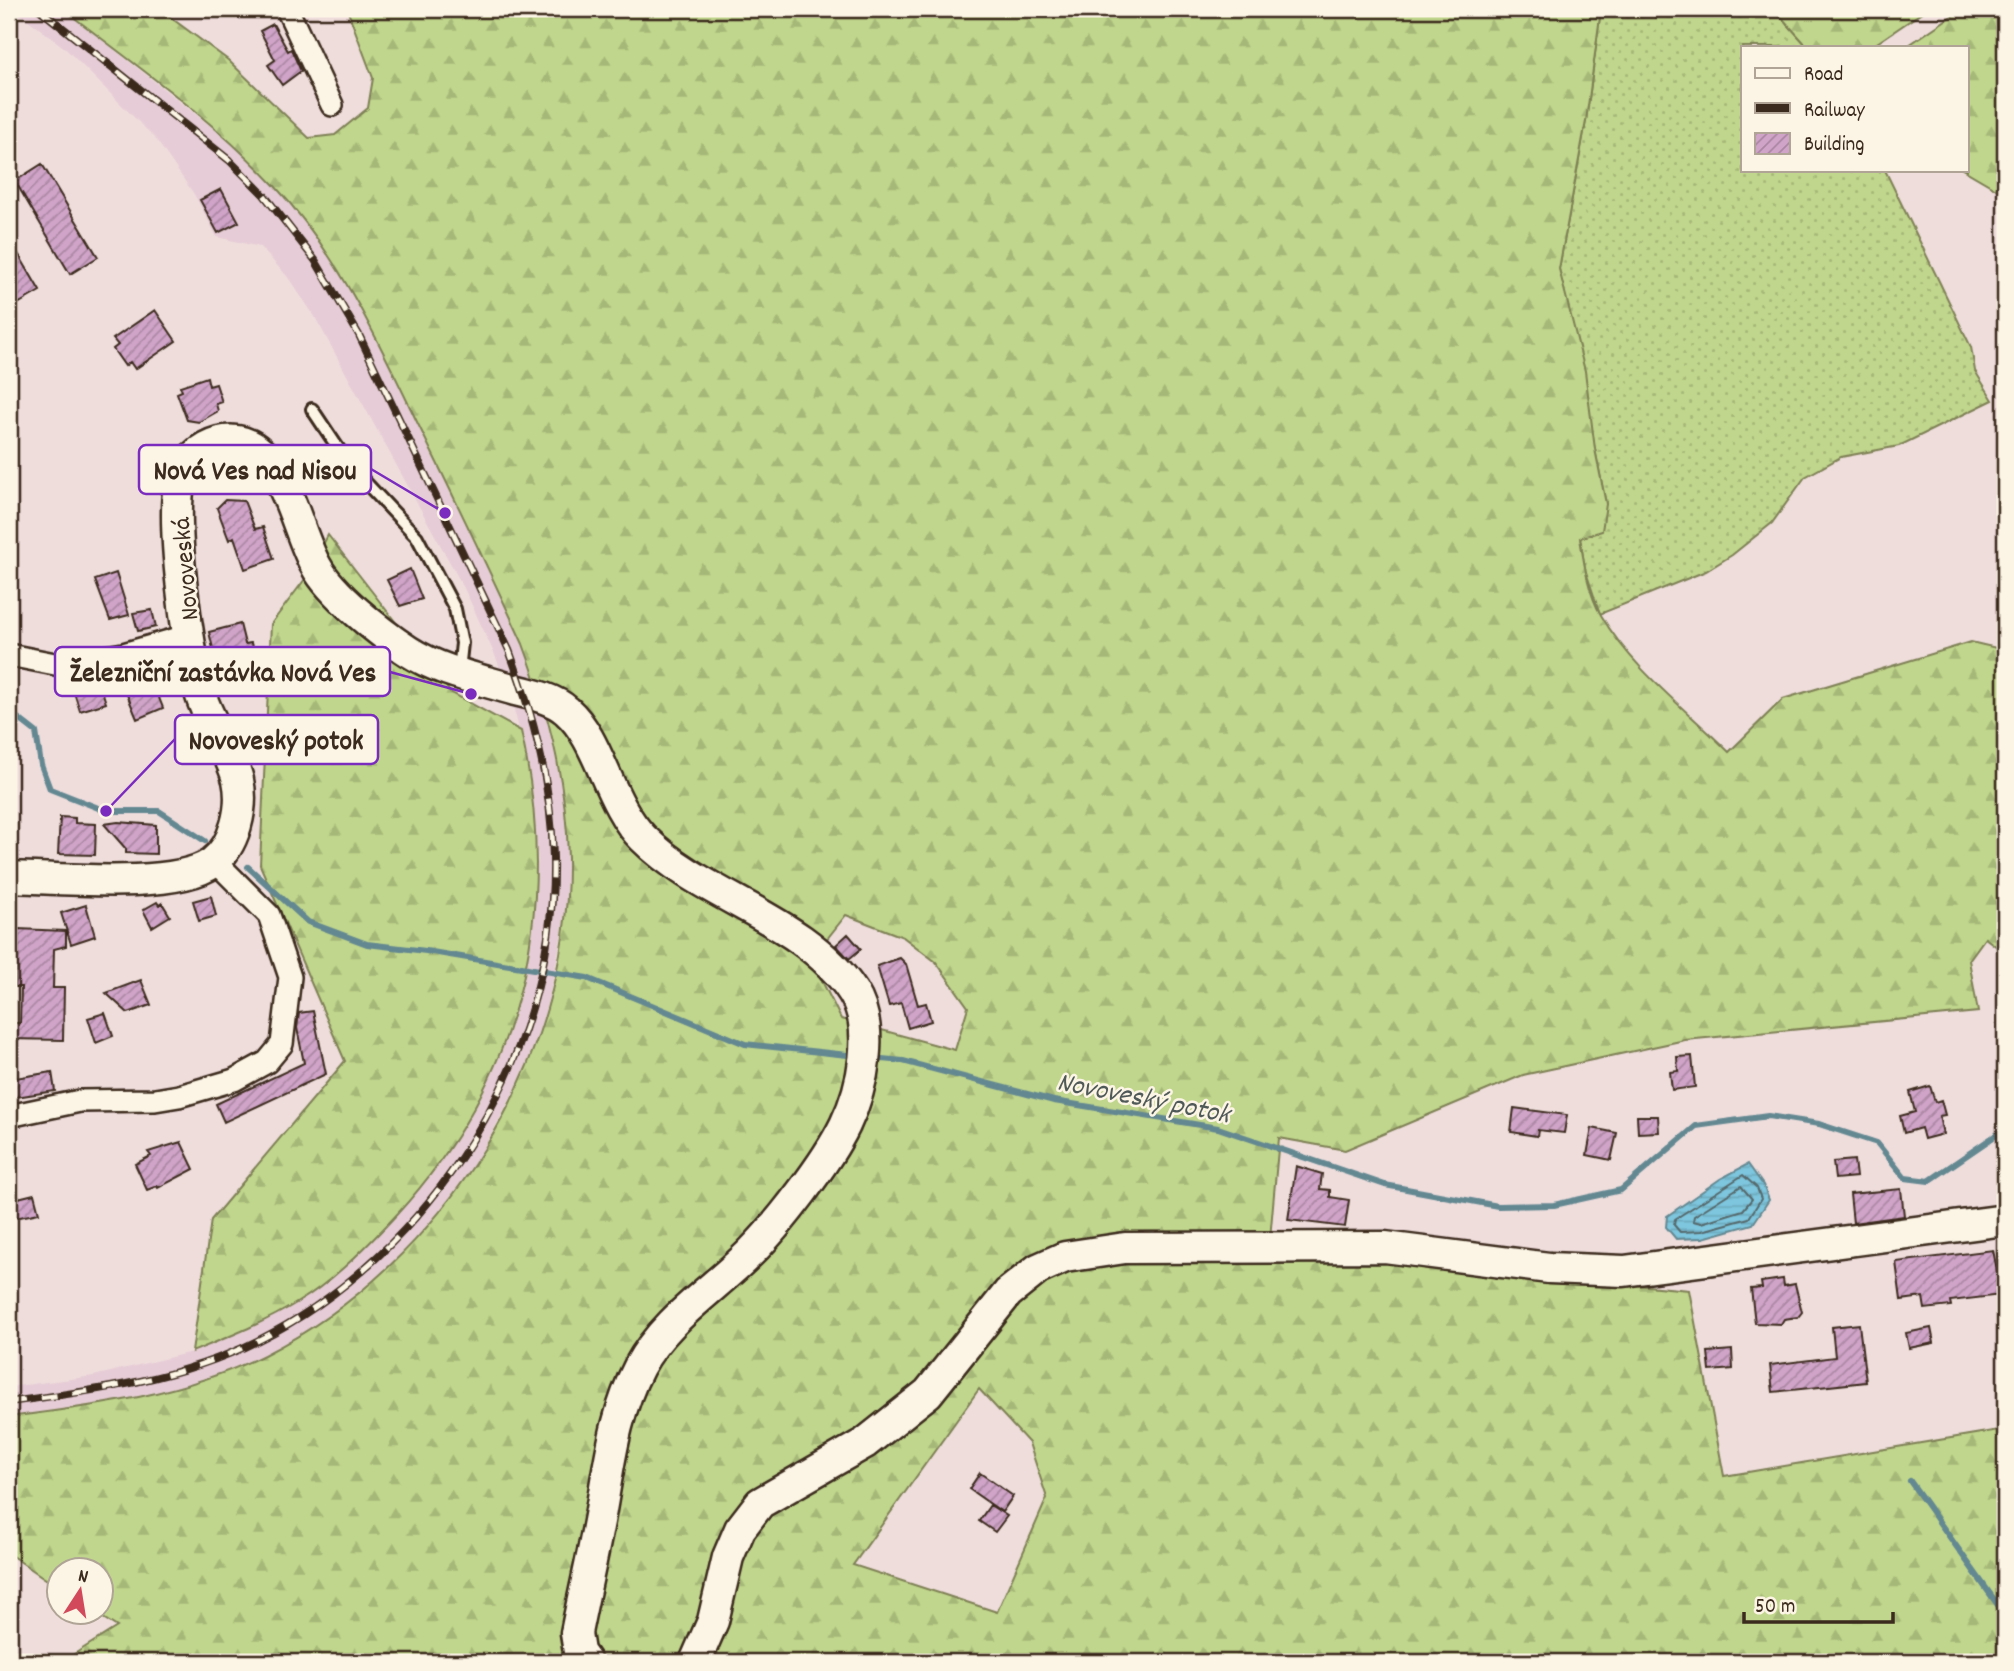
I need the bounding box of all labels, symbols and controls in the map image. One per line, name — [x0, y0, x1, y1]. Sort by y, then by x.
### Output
legend — [1741, 46, 1968, 172]
text: Road — [1804, 61, 1843, 91]
text: Railway — [1804, 97, 1865, 127]
text: Building — [1804, 131, 1864, 161]
callout: Nová Ves nad Nisou — [139, 445, 371, 494]
text: Nová Ves nad Nisou — [153, 454, 357, 494]
street label: Novoveská — [165, 515, 210, 622]
callout: Železniční zastávka Nová Ves — [55, 647, 390, 696]
text: Železniční zastávka Nová Ves — [70, 656, 377, 696]
callout: Novoveský potok — [175, 715, 378, 764]
text: Novoveský potok — [188, 724, 364, 764]
water label: Novoveský potok — [1053, 1065, 1235, 1138]
north arrow — [46, 1556, 116, 1626]
text: N — [75, 1564, 90, 1592]
scale bar — [1744, 1580, 1893, 1624]
text: 50 m — [1755, 1593, 1795, 1623]

